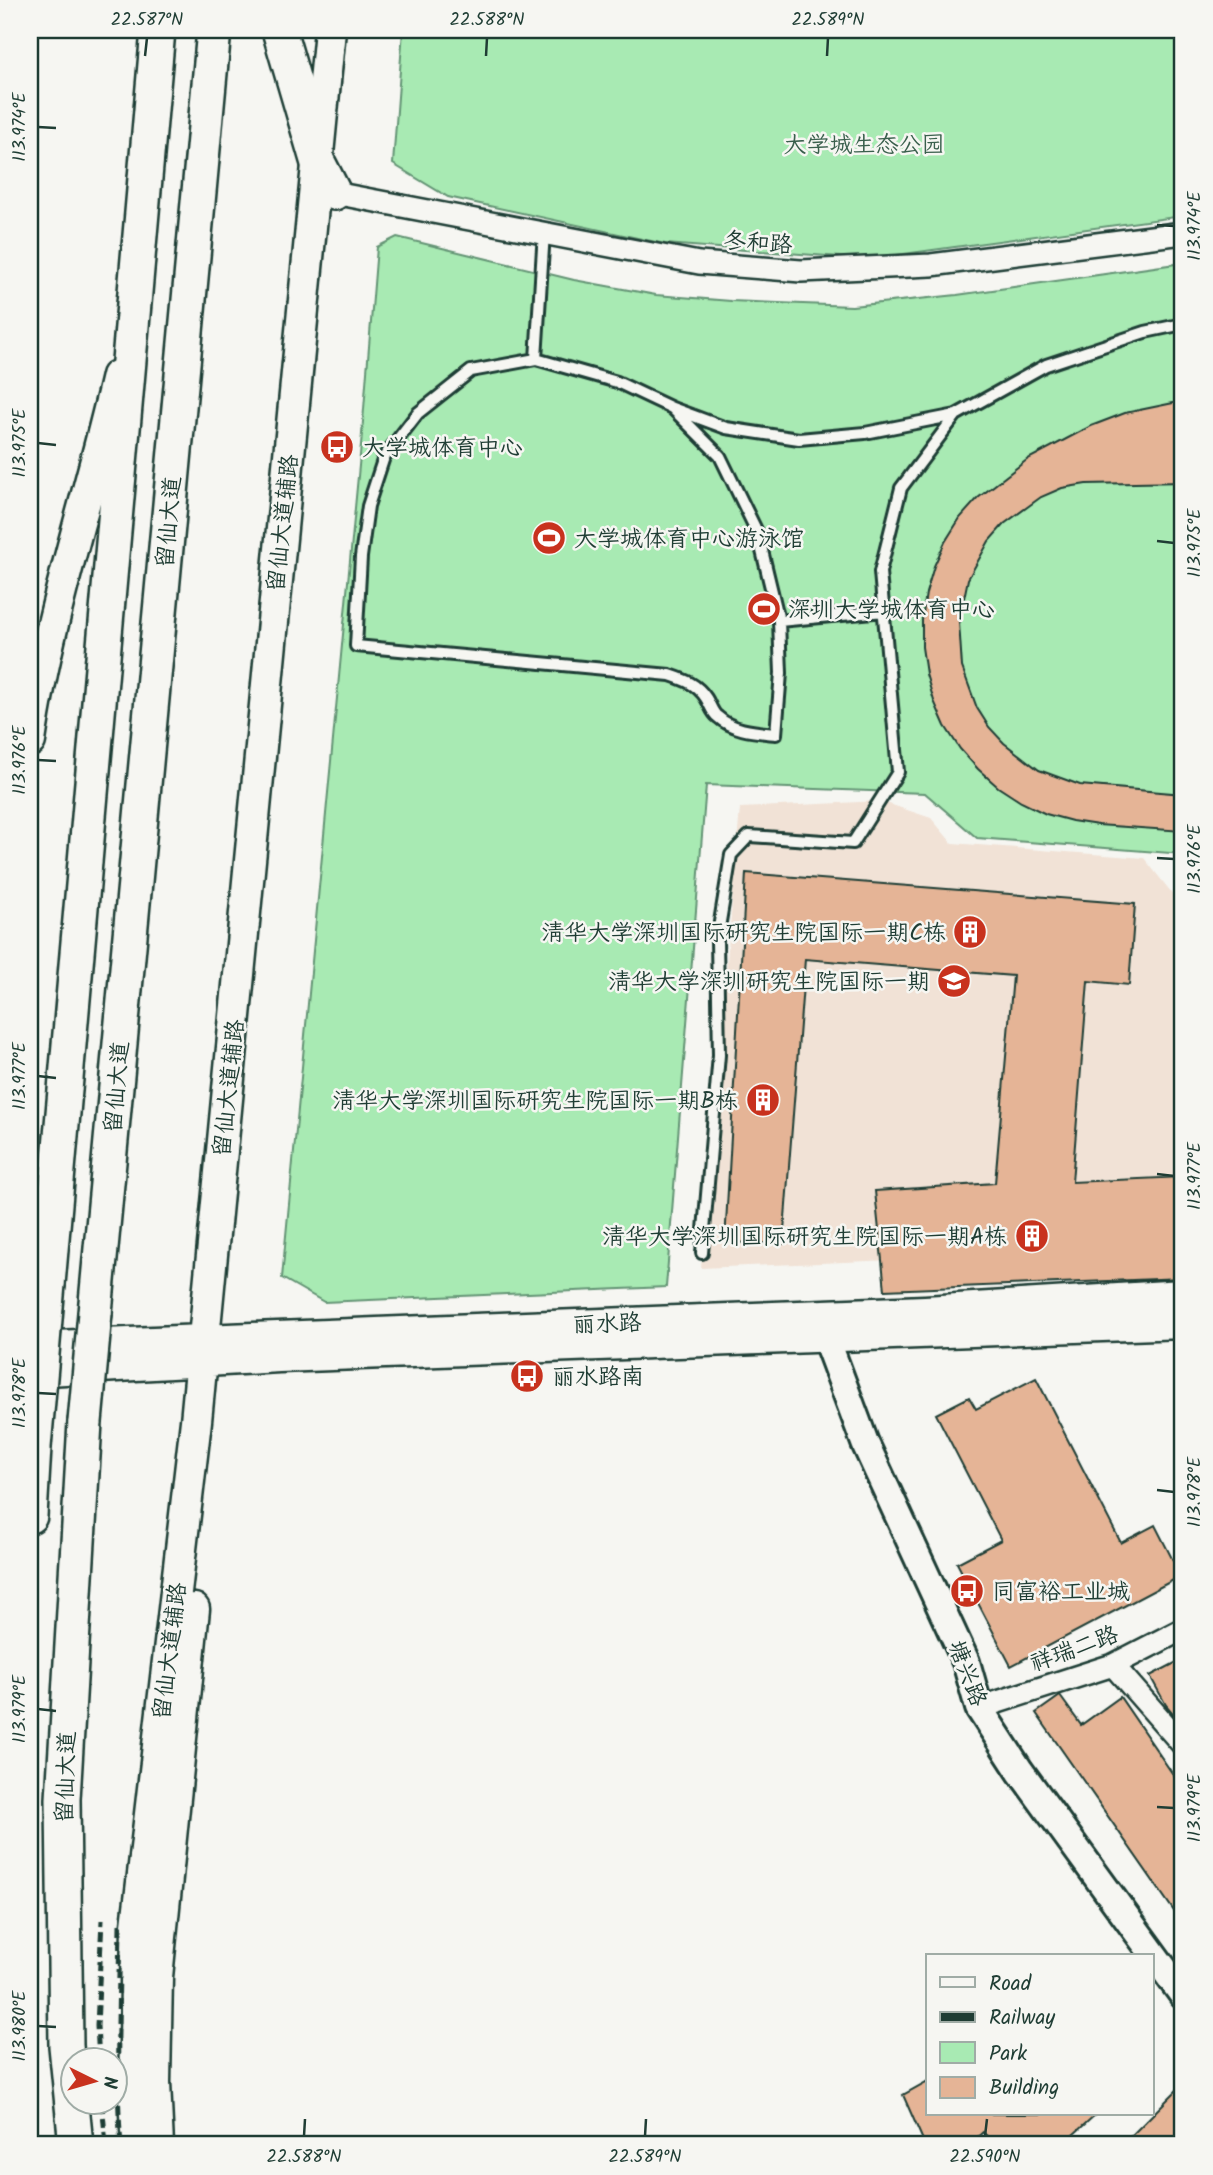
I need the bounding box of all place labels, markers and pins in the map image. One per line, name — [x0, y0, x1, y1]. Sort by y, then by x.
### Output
bus stop icon: 大学城体育中心 — [318, 428, 356, 466]
place label: 大学城体育中心 — [362, 431, 523, 467]
sports icon: 大学城体育中心游泳馆 — [530, 519, 568, 557]
place label: 大学城体育中心游泳馆 — [574, 522, 804, 558]
sports icon: 深圳大学城体育中心 — [745, 590, 783, 628]
place label: 深圳大学城体育中心 — [788, 593, 995, 629]
building icon: 清华大学深圳国际研究生院国际一期C栋 — [951, 913, 989, 951]
place label: 清华大学深圳国际研究生院国际一期C栋 — [541, 916, 946, 952]
school or university icon: 清华大学深圳研究生院国际一期 — [935, 962, 973, 1000]
place label: 清华大学深圳研究生院国际一期 — [608, 965, 930, 1001]
building icon: 清华大学深圳国际研究生院国际一期B栋 — [744, 1081, 782, 1119]
place label: 清华大学深圳国际研究生院国际一期B栋 — [332, 1084, 738, 1120]
building icon: 清华大学深圳国际研究生院国际一期A栋 — [1013, 1217, 1051, 1255]
place label: 清华大学深圳国际研究生院国际一期A栋 — [602, 1220, 1007, 1256]
bus stop icon: 丽水路南 — [508, 1357, 546, 1395]
place label: 丽水路南 — [552, 1360, 644, 1396]
bus stop icon: 同富裕工业城 — [948, 1572, 986, 1610]
place label: 同富裕工业城 — [992, 1575, 1130, 1611]

